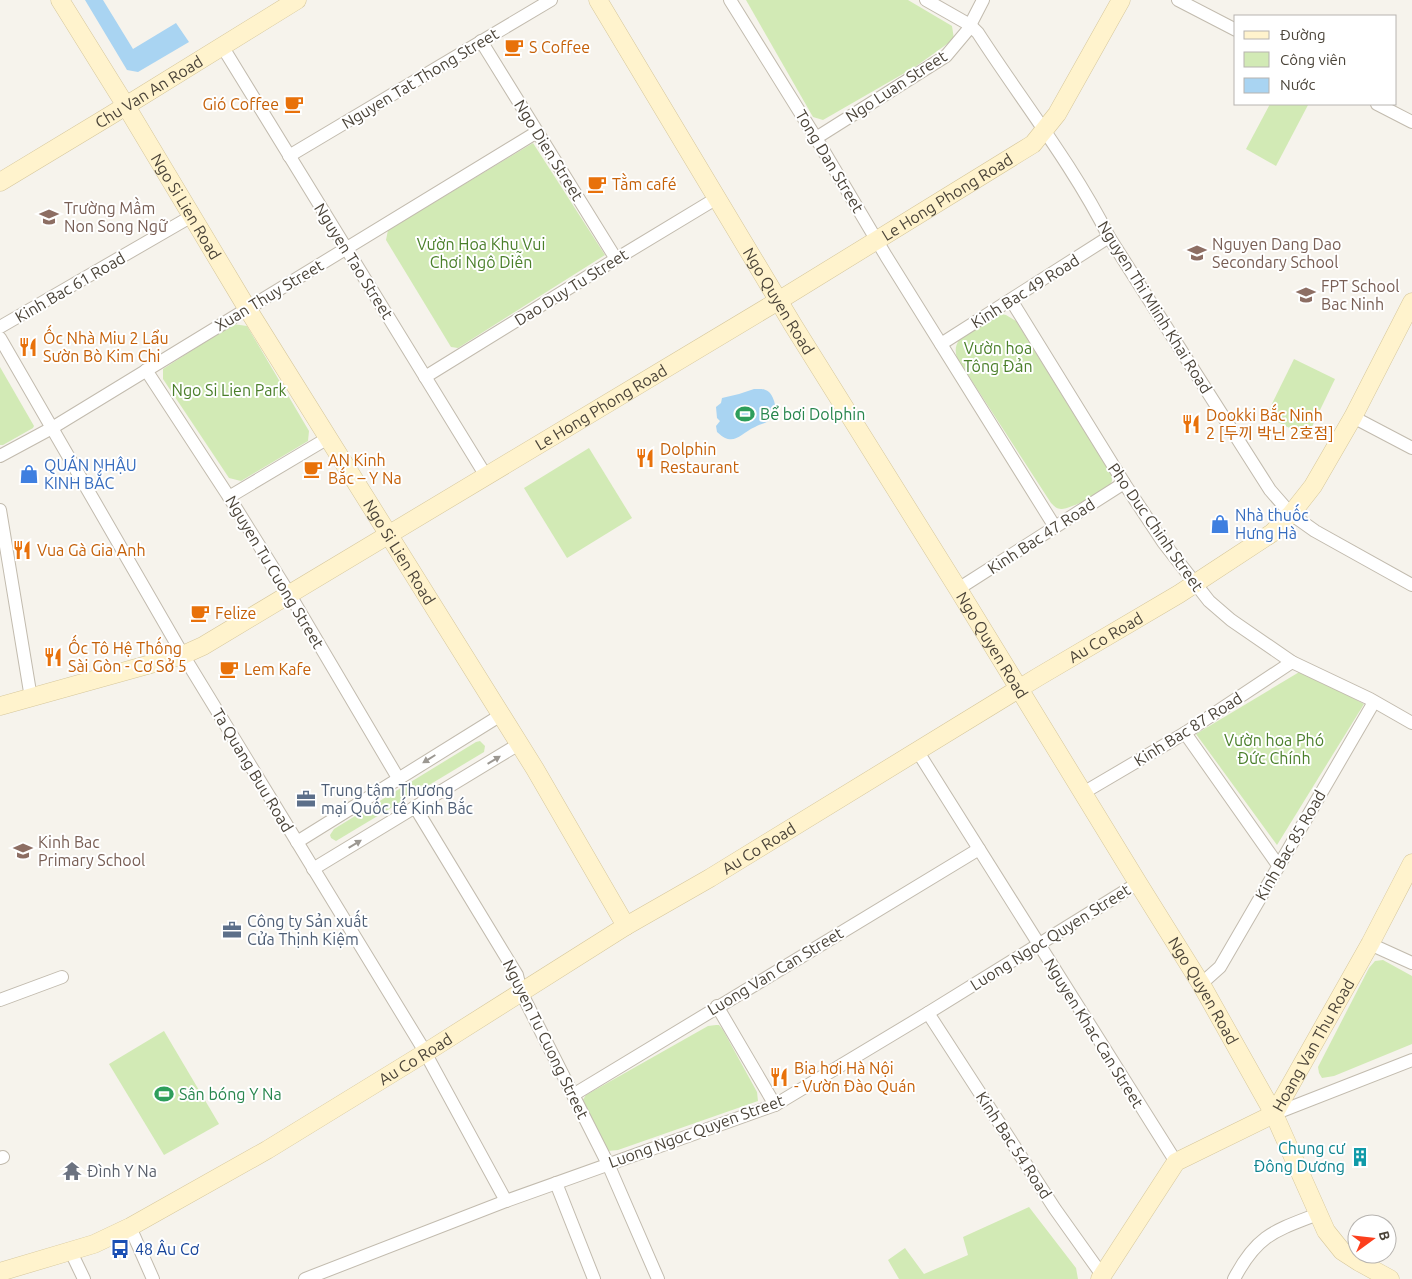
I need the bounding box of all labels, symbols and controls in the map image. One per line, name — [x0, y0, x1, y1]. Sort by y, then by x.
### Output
legend — [1234, 15, 1397, 105]
street label: Nguyen Tat Thong Street — [338, 24, 502, 132]
text: Đường — [1280, 26, 1326, 43]
cafe icon: S Coffee — [503, 36, 525, 58]
place label: S Coffee — [529, 38, 590, 56]
street label: Ngo Luan Street — [842, 46, 950, 125]
text: Công viên — [1280, 51, 1346, 68]
street label: Chu Van An Road — [92, 52, 206, 132]
text: Nước — [1280, 76, 1315, 93]
cafe icon: Gió Coffee — [283, 93, 305, 115]
place label: Gió Coffee — [202, 95, 279, 113]
street label: Ngo Dien Street — [511, 96, 588, 204]
street label: Tong Dan Street — [792, 106, 868, 216]
street label: Ngo Si Lien Road — [148, 150, 225, 263]
street label: Le Hong Phong Road — [878, 150, 1016, 244]
place label: Tằm café — [612, 172, 677, 193]
cafe icon: Tằm café — [586, 173, 608, 195]
place label: Trường Mầm Non Song Ngữ — [64, 196, 168, 235]
street label: Nguyen Tao Street — [311, 200, 397, 323]
school or university icon: Trường Mầm Non Song Ngữ — [38, 206, 60, 228]
street label: Nguyen Thi MIinh Khai Road — [1094, 217, 1216, 397]
park label: Vườn Hoa Khu Vui Chơi Ngô Diễn — [417, 235, 545, 271]
place label: Nguyen Dang Dao Secondary School — [1212, 235, 1341, 271]
school or university icon: Nguyen Dang Dao Secondary School — [1186, 242, 1208, 264]
street label: Dao Duy Tu Street — [511, 244, 632, 329]
street label: Ngo Quyen Road — [740, 244, 818, 358]
street label: Kinh Bac 61 Road — [12, 248, 128, 326]
street label: Kinh Bac 49 Road — [968, 251, 1082, 331]
street label: Xuan Thuy Street — [212, 255, 327, 334]
place label: FPT School Bac Ninh — [1321, 277, 1399, 313]
school or university icon: FPT School Bac Ninh — [1295, 284, 1317, 306]
place label: Ốc Nhà Miu 2 Lẩu Sườn Bò Kim Chi — [43, 324, 169, 365]
restaurant icon: Ốc Nhà Miu 2 Lẩu Sườn Bò Kim Chi — [17, 336, 39, 358]
park label: Vườn hoa Tông Đản — [963, 339, 1033, 375]
street label: Le Hong Phong Road — [532, 361, 670, 454]
park label: Ngo Si Lien Park — [171, 381, 287, 399]
sports icon: Bể bơi Dolphin — [734, 403, 756, 425]
place label: Dookki Bắc Ninh 2 [두끼 박닌 2호점] — [1206, 403, 1334, 442]
place label: Bể bơi Dolphin — [760, 405, 865, 423]
restaurant icon: Dookki Bắc Ninh 2 [두끼 박닌 2호점] — [1180, 413, 1202, 435]
place label: Dolphin Restaurant — [660, 440, 740, 476]
restaurant icon: Dolphin Restaurant — [634, 447, 656, 469]
place label: AN Kinh Bắc – Y Na — [328, 451, 402, 487]
place label: QUÁN NHẬU KINH BẮC — [44, 454, 137, 492]
cafe icon: AN Kinh Bắc – Y Na — [302, 458, 324, 480]
street label: Pho Duc Chinh Street — [1105, 459, 1208, 595]
shop icon: QUÁN NHẬU KINH BẮC — [18, 463, 40, 485]
street label: Nguyen Tu Cuong Street — [222, 492, 328, 652]
street label: Kinh Bac 47 Road — [984, 495, 1098, 577]
street label: Ngo Si Lien Road — [360, 496, 439, 608]
place label: Nhà thuốc Hưng Hà — [1235, 503, 1309, 542]
shop icon: Nhà thuốc Hưng Hà — [1209, 513, 1231, 535]
restaurant icon: Vua Gà Gia Anh — [11, 539, 33, 561]
place label: Vua Gà Gia Anh — [37, 541, 146, 559]
street label: Ngo Quyen Road — [953, 589, 1032, 702]
cafe icon: Felize — [189, 602, 211, 624]
place label: Felize — [215, 604, 256, 622]
street label: Au Co Road — [1065, 608, 1146, 666]
place label: Ốc Tô Hệ Thống Sài Gòn - Cơ Sở 5 — [68, 634, 187, 675]
restaurant icon: Ốc Tô Hệ Thống Sài Gòn - Cơ Sở 5 — [42, 646, 64, 668]
cafe icon: Lem Kafe — [218, 658, 240, 680]
place label: Lem Kafe — [244, 660, 311, 678]
street label: Kinh Bac 87 Road — [1131, 689, 1245, 769]
street label: Ta Quang Buu Road — [209, 705, 297, 835]
park label: Vườn hoa Phó Đức Chính — [1224, 731, 1324, 767]
one-way arrow — [423, 754, 436, 764]
one-way arrow — [487, 755, 500, 764]
place label: Trung tâm Thương mại Quốc tế Kinh Bắc — [321, 781, 474, 817]
street label: Kinh Bac 85 Road — [1251, 787, 1329, 903]
office icon: Trung tâm Thương mại Quốc tế Kinh Bắc — [295, 788, 317, 810]
street label: Au Co Road — [719, 819, 799, 878]
place label: Kinh Bac Primary School — [38, 833, 145, 869]
one-way arrow — [348, 839, 361, 848]
school or university icon: Kinh Bac Primary School — [12, 840, 34, 862]
street label: Luong Ngoc Quyen Street — [967, 880, 1134, 994]
place label: Công ty Sản xuất Cửa Thịnh Kiệm — [247, 909, 368, 948]
office icon: Công ty Sản xuất Cửa Thịnh Kiệm — [221, 919, 243, 941]
street label: Luong Van Can Street — [704, 923, 847, 1019]
street label: Ngo Quyen Road — [1165, 934, 1242, 1047]
street label: Nguyen Khac Can Street — [1041, 955, 1148, 1112]
street label: Nguyen Tu Cuong Street — [500, 956, 593, 1122]
street label: Hoang Van Thu Road — [1268, 975, 1358, 1114]
street label: Au Co Road — [375, 1029, 455, 1088]
place label: Bia hơi Hà Nội - Vườn Đào Quán — [794, 1059, 916, 1095]
restaurant icon: Bia hơi Hà Nội - Vườn Đào Quán — [768, 1066, 790, 1088]
sports icon: Sân bóng Y Na — [153, 1083, 175, 1105]
place label: Sân bóng Y Na — [179, 1085, 282, 1103]
street label: Kinh Bac 54 Road — [973, 1088, 1055, 1202]
street label: Luong Ngoc Quyen Street — [606, 1091, 787, 1171]
place label: Chung cư Đông Dương — [1254, 1139, 1346, 1175]
building icon: Chung cư Đông Dương — [1349, 1146, 1371, 1168]
temple icon: Đình Y Na — [61, 1160, 83, 1182]
place label: Đình Y Na — [87, 1162, 157, 1180]
north arrow — [1347, 1214, 1397, 1264]
text: B — [1376, 1229, 1393, 1242]
bus stop icon: 48 Âu Cơ — [109, 1238, 131, 1260]
place label: 48 Âu Cơ — [135, 1239, 200, 1258]

